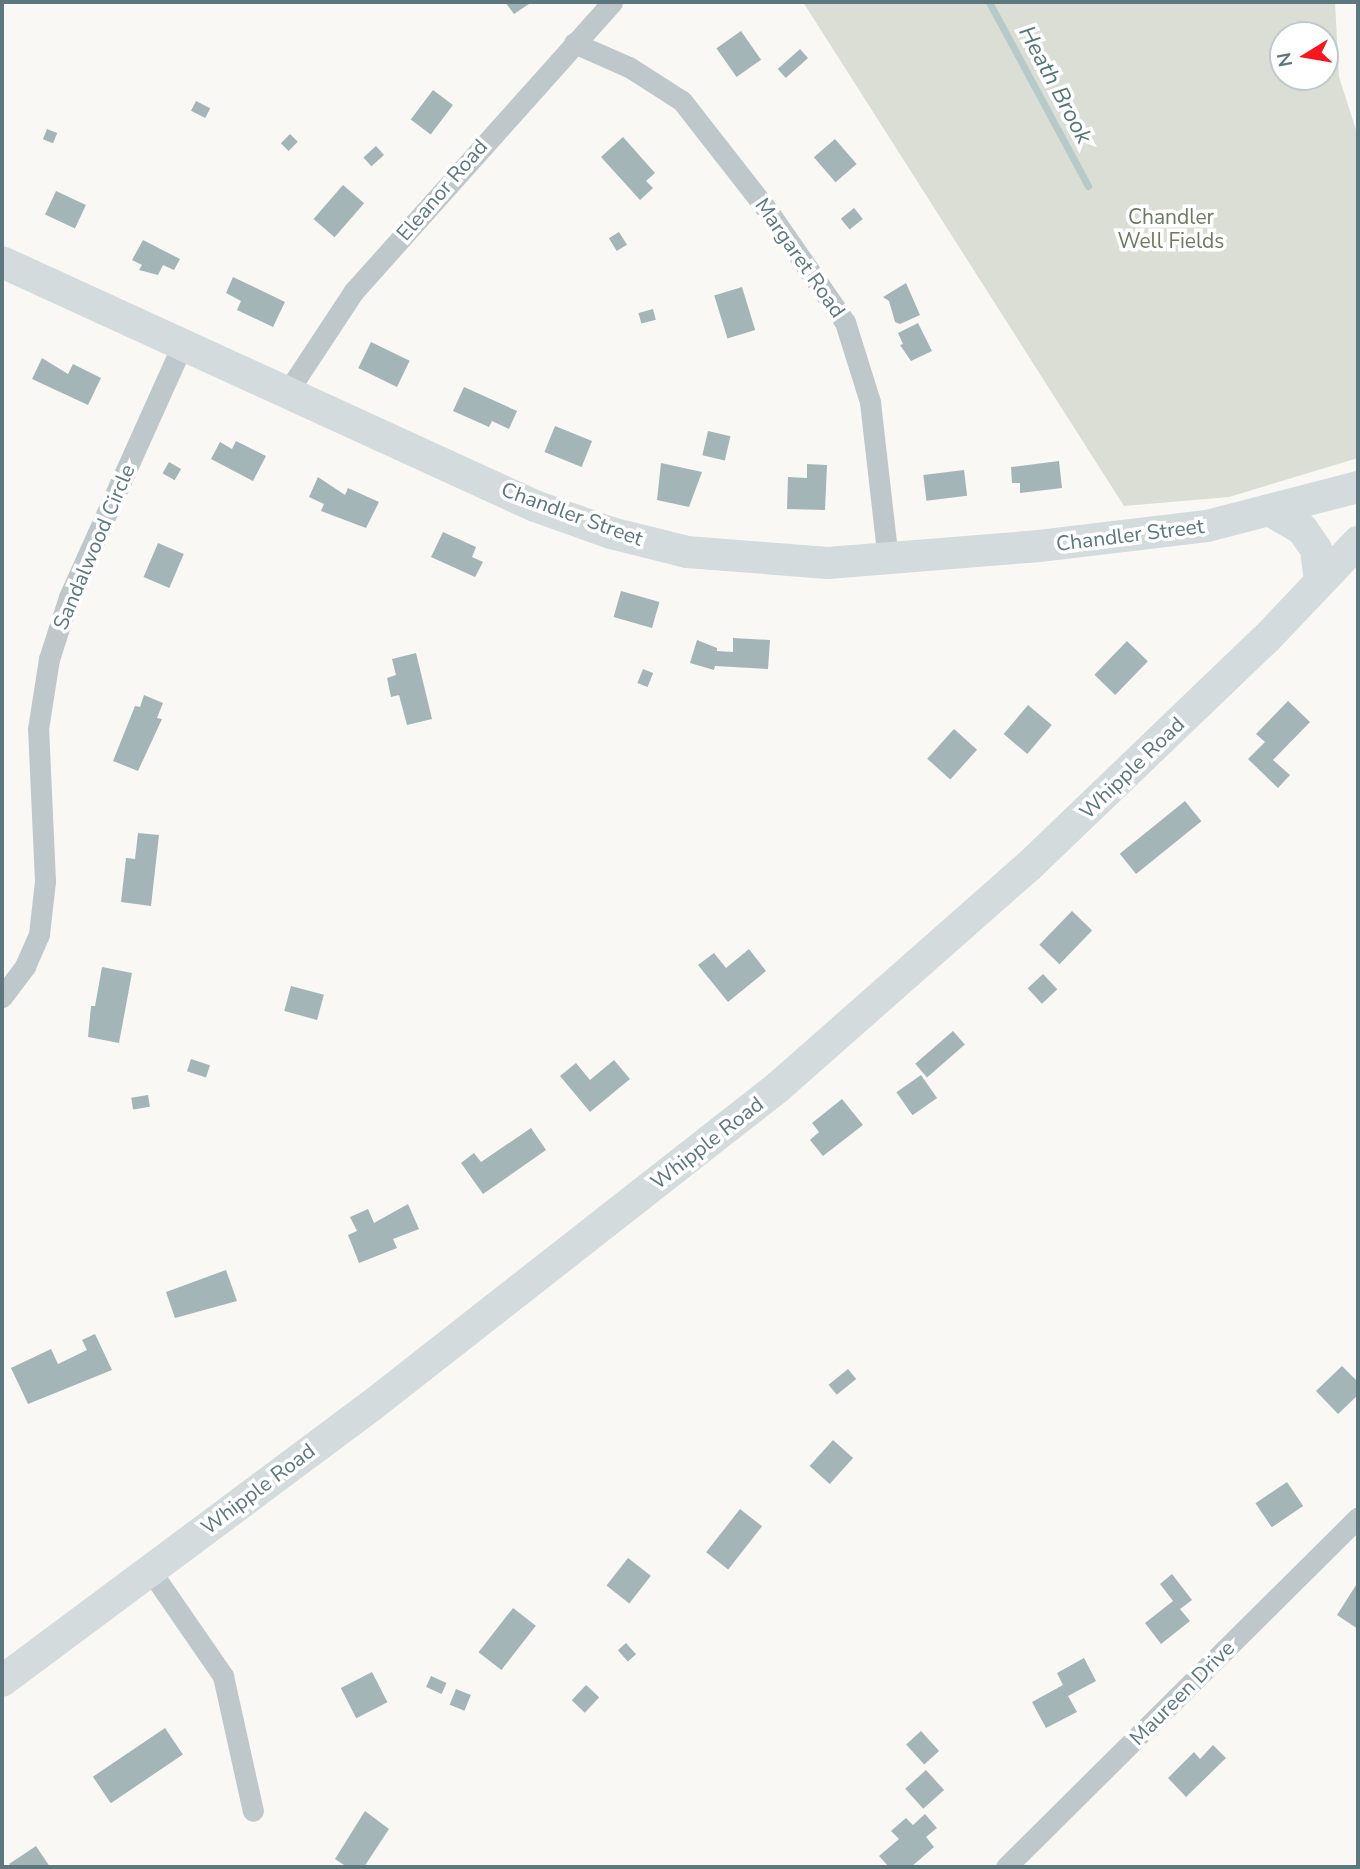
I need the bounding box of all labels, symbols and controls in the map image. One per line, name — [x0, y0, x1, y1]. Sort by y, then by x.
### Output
water label: Heath Brook — [1012, 21, 1098, 149]
north arrow — [1269, 21, 1339, 91]
text: N — [1271, 50, 1299, 69]
street label: Eleanor Road — [391, 134, 493, 246]
street label: Margaret Road — [750, 193, 850, 323]
park label: Chandler Well Fields — [1118, 204, 1224, 254]
street label: Sandalwood Circle — [48, 461, 140, 633]
street label: Chandler Street — [498, 477, 646, 551]
street label: Chandler Street — [1055, 513, 1205, 557]
street label: Whipple Road — [1074, 712, 1190, 824]
street label: Whipple Road — [646, 1091, 768, 1195]
street label: Whipple Road — [196, 1438, 320, 1540]
street label: Maureen Drive — [1124, 1635, 1240, 1751]

